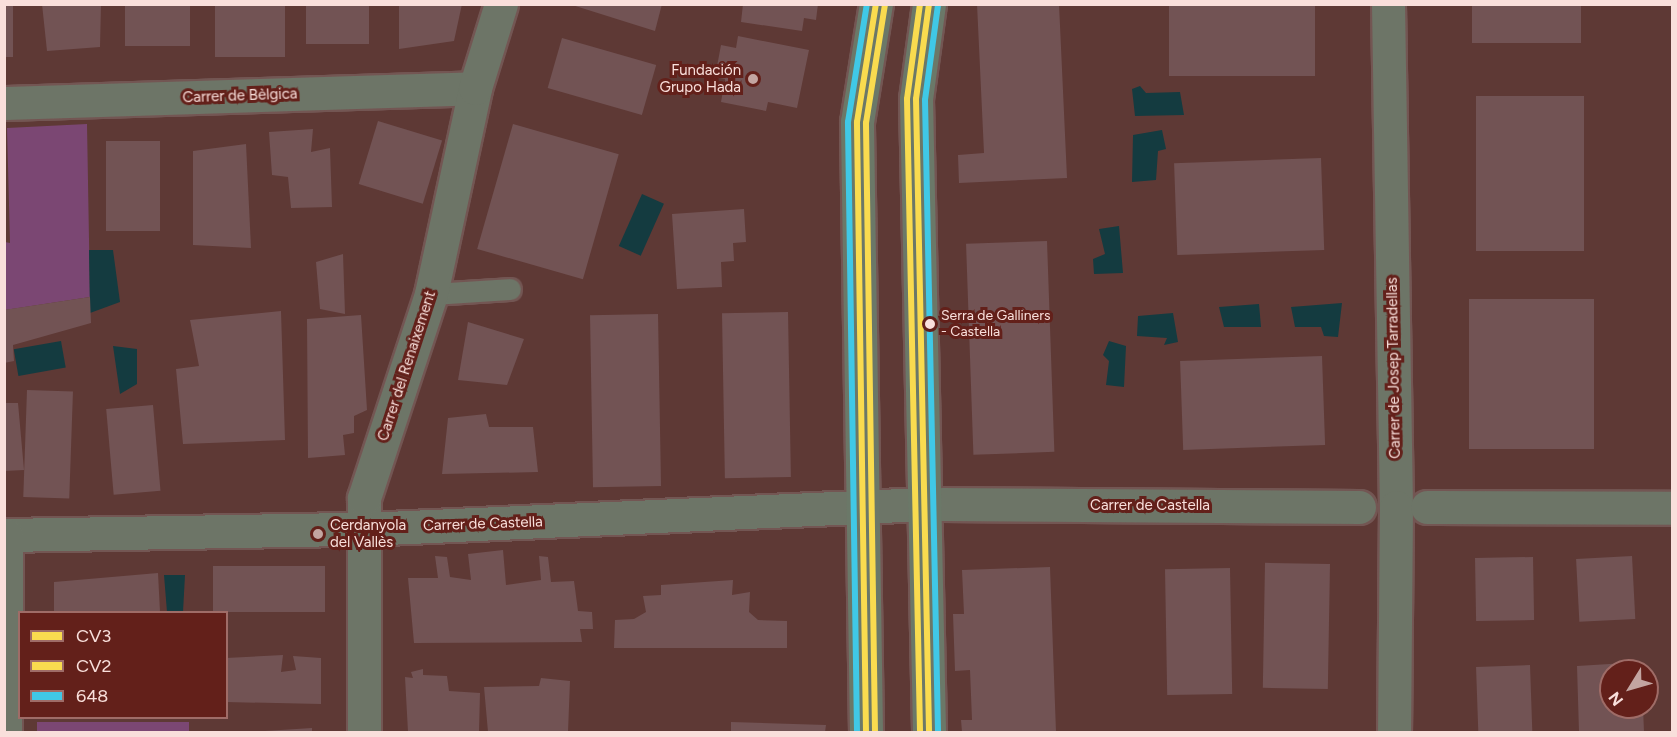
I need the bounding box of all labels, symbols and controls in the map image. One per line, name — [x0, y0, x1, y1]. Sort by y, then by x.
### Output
place label: Fundación Grupo Hada — [660, 61, 741, 96]
marker: Fundación Grupo Hada — [746, 72, 760, 86]
street label: Carrer de Bèlgica — [182, 85, 298, 107]
street label: Carrer de Josep Tarradellas — [1383, 277, 1405, 459]
street label: Carrer del Renaixement — [374, 289, 440, 443]
place label: Serra de Galliners - Castella — [941, 308, 1051, 340]
marker: Serra de Galliners - Castella — [924, 318, 936, 330]
street label: Carrer de Castella — [1090, 497, 1210, 515]
street label: Carrer de Castella — [423, 513, 543, 535]
place label: Cerdanyola del Vallès — [330, 516, 406, 551]
marker: Cerdanyola del Vallès — [311, 527, 325, 541]
legend — [18, 611, 228, 719]
text: CV3 — [76, 625, 111, 647]
text: CV2 — [76, 655, 112, 677]
north arrow — [1599, 659, 1659, 719]
text: 648 — [76, 685, 108, 707]
text: N — [1605, 688, 1627, 710]

